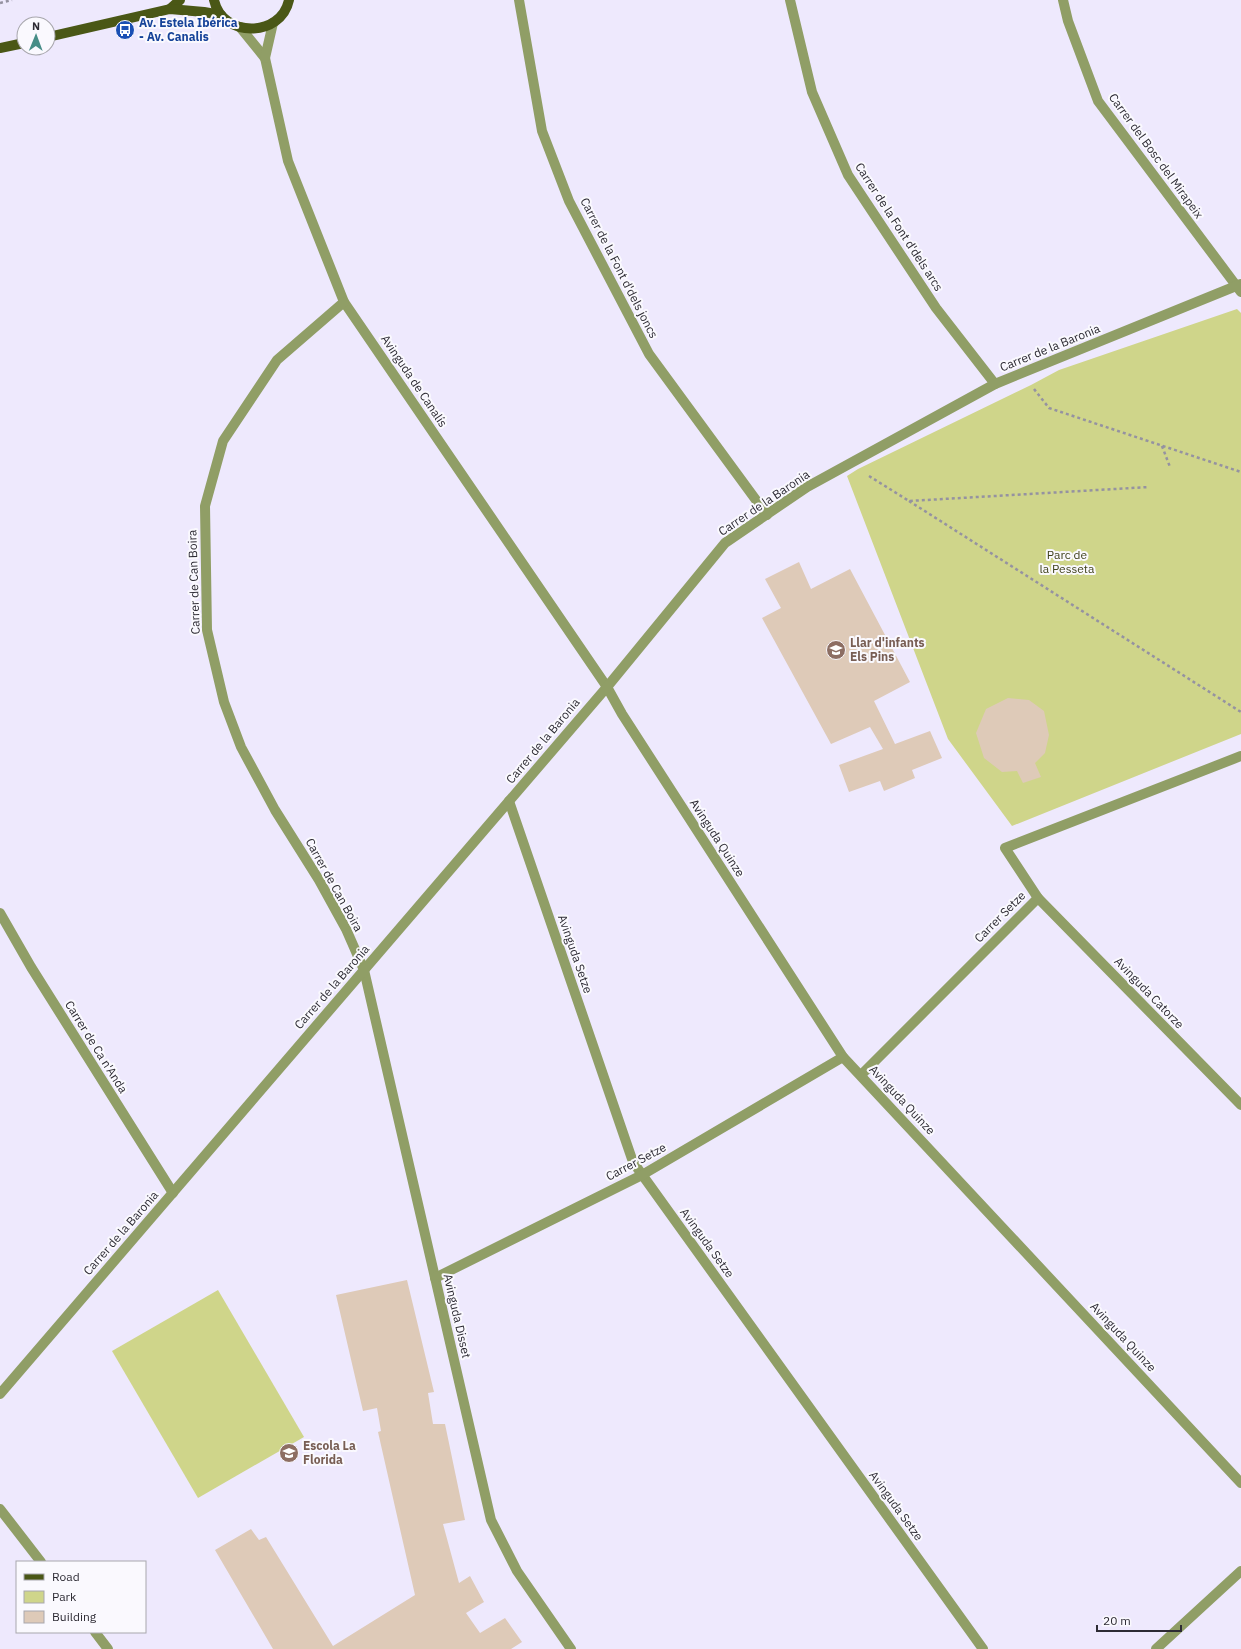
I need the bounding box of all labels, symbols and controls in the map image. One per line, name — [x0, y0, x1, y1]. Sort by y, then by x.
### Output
place label: Av. Estela Ibérica - Av. Canalis — [139, 15, 238, 44]
north arrow — [16, 16, 56, 56]
text: N — [32, 19, 40, 33]
bus stop icon: Av. Estela Ibérica - Av. Canalis — [114, 19, 136, 41]
street label: Carrer del Bosc del Mirapeix — [1106, 90, 1207, 221]
street label: Carrer de la Font d'dels arcs — [852, 160, 947, 294]
street label: Carrer de la Font d'dels joncs — [577, 195, 662, 341]
street label: Carrer de la Baronia — [997, 320, 1103, 375]
street label: Avinguda de Canalís — [378, 332, 451, 430]
street label: Carrer de la Baronia — [715, 466, 813, 539]
street label: Carrer de Can Boira — [184, 529, 203, 635]
park label: Parc de la Pesseta — [1040, 547, 1095, 576]
place label: Llar d'infants Els Pins — [850, 635, 925, 664]
school or university icon: Llar d'infants Els Pins — [825, 639, 847, 661]
street label: Carrer de la Baronia — [503, 694, 583, 786]
street label: Avinguda Quinze — [687, 796, 748, 880]
street label: Carrer de Can Boira — [303, 835, 367, 935]
street label: Carrer Setze — [971, 888, 1029, 945]
street label: Avinguda Setze — [555, 912, 596, 996]
street label: Carrer de la Baronia — [291, 941, 373, 1032]
street label: Avinguda Catorze — [1111, 954, 1188, 1032]
street label: Carrer de Ca n'Anda — [62, 998, 131, 1096]
street label: Avinguda Quinze — [866, 1062, 939, 1138]
street label: Carrer Setze — [603, 1139, 669, 1184]
street label: Carrer de la Baronia — [80, 1187, 162, 1278]
street label: Avinguda Setze — [677, 1205, 738, 1281]
street label: Avinguda Disset — [441, 1272, 474, 1359]
street label: Avinguda Quinze — [1087, 1299, 1160, 1375]
place label: Escola La Florida — [303, 1438, 356, 1467]
school or university icon: Escola La Florida — [278, 1442, 300, 1464]
street label: Avinguda Setze — [866, 1468, 927, 1544]
legend — [16, 1561, 146, 1633]
text: Road — [52, 1569, 80, 1584]
text: Park — [52, 1589, 77, 1604]
scale bar — [1097, 1607, 1181, 1633]
text: Building — [52, 1609, 97, 1624]
text: 20 m — [1103, 1613, 1131, 1628]

